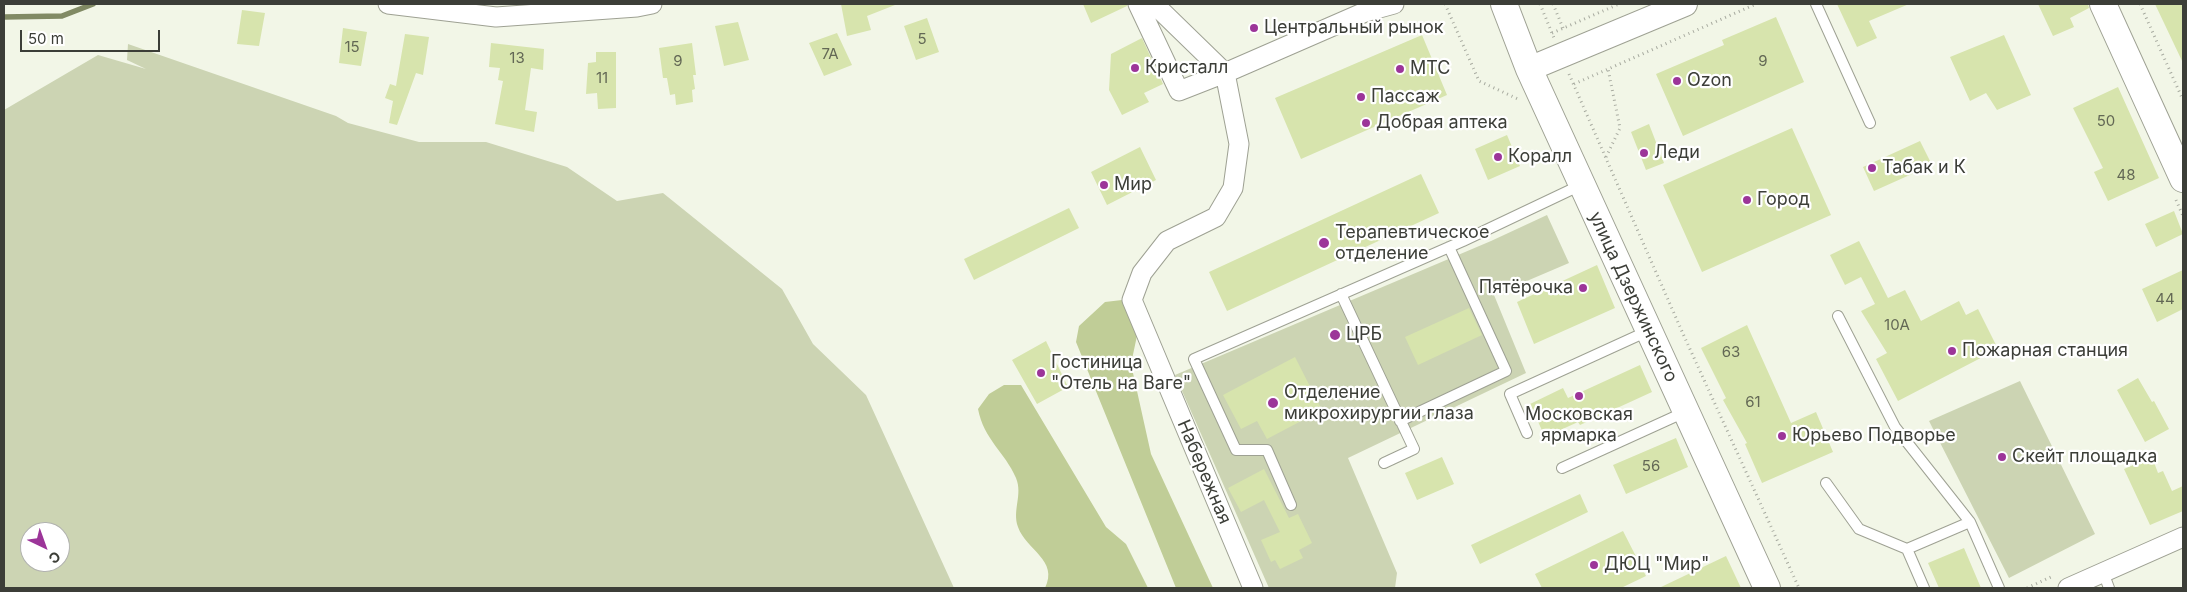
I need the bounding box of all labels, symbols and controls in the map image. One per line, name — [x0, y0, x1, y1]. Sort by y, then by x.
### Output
place label: Центральный рынок — [1264, 17, 1444, 39]
scale bar — [22, 20, 162, 52]
marker: Центральный рынок — [1248, 22, 1260, 34]
text: 50 m — [28, 29, 64, 48]
house number: 5 — [917, 30, 927, 48]
house number: 15 — [344, 38, 360, 56]
house number: 7А — [821, 45, 839, 63]
house number: 13 — [509, 49, 525, 67]
house number: 9 — [673, 52, 683, 70]
house number: 9 — [1758, 52, 1768, 70]
place label: Кристалл — [1145, 57, 1228, 79]
place label: МТС — [1410, 58, 1450, 80]
marker: Кристалл — [1129, 62, 1141, 74]
marker: МТС — [1394, 63, 1406, 75]
house number: 11 — [596, 69, 608, 87]
place label: Ozon — [1687, 70, 1732, 92]
marker: Ozon — [1671, 75, 1683, 87]
place label: Пассаж — [1371, 86, 1440, 108]
marker: Пассаж — [1355, 91, 1367, 103]
place label: Добрая аптека — [1376, 112, 1508, 134]
house number: 50 — [2097, 112, 2115, 130]
marker: Добрая аптека — [1360, 117, 1372, 129]
place label: Леди — [1654, 142, 1700, 164]
place label: Коралл — [1508, 146, 1572, 168]
marker: Леди — [1638, 147, 1650, 159]
marker: Коралл — [1492, 151, 1504, 163]
place label: Табак и К — [1882, 157, 1966, 179]
marker: Табак и К — [1866, 162, 1878, 174]
house number: 48 — [2117, 166, 2135, 184]
place label: Мир — [1114, 174, 1152, 196]
marker: Мир — [1098, 179, 1110, 191]
place label: Город — [1757, 189, 1810, 211]
marker: Город — [1741, 194, 1753, 206]
street label: улица Дзержинского — [1584, 208, 1682, 386]
place label: Терапевтическое отделение — [1335, 222, 1489, 264]
marker: Терапевтическое отделение — [1317, 236, 1331, 250]
place label: Пятёрочка — [1479, 277, 1573, 299]
marker: Пятёрочка — [1577, 282, 1589, 294]
house number: 44 — [2155, 290, 2175, 308]
house number: 10А — [1884, 316, 1910, 334]
place label: ЦРБ — [1346, 324, 1382, 346]
marker: ЦРБ — [1328, 328, 1342, 342]
place label: Пожарная станция — [1962, 340, 2128, 362]
house number: 63 — [1722, 343, 1740, 361]
marker: Пожарная станция — [1946, 345, 1958, 357]
place label: Гостиница "Отель на Ваге" — [1051, 352, 1191, 394]
marker: Гостиница "Отель на Ваге" — [1035, 367, 1047, 379]
place label: Отделение микрохирургии глаза — [1284, 382, 1474, 424]
marker: Московская ярмарка — [1573, 390, 1585, 402]
house number: 61 — [1745, 393, 1761, 411]
marker: Отделение микрохирургии глаза — [1266, 396, 1280, 410]
place label: Московская ярмарка — [1525, 404, 1633, 446]
street label: Набережная — [1172, 417, 1236, 527]
place label: Юрьево Подворье — [1792, 425, 1956, 447]
marker: Юрьево Подворье — [1776, 430, 1788, 442]
place label: Скейт площадка — [2012, 446, 2157, 468]
marker: Скейт площадка — [1996, 451, 2008, 463]
house number: 56 — [1642, 457, 1660, 475]
north arrow — [20, 522, 70, 572]
text: С — [45, 548, 64, 568]
place label: ДЮЦ "Мир" — [1604, 554, 1709, 576]
marker: ДЮЦ "Мир" — [1588, 559, 1600, 571]

